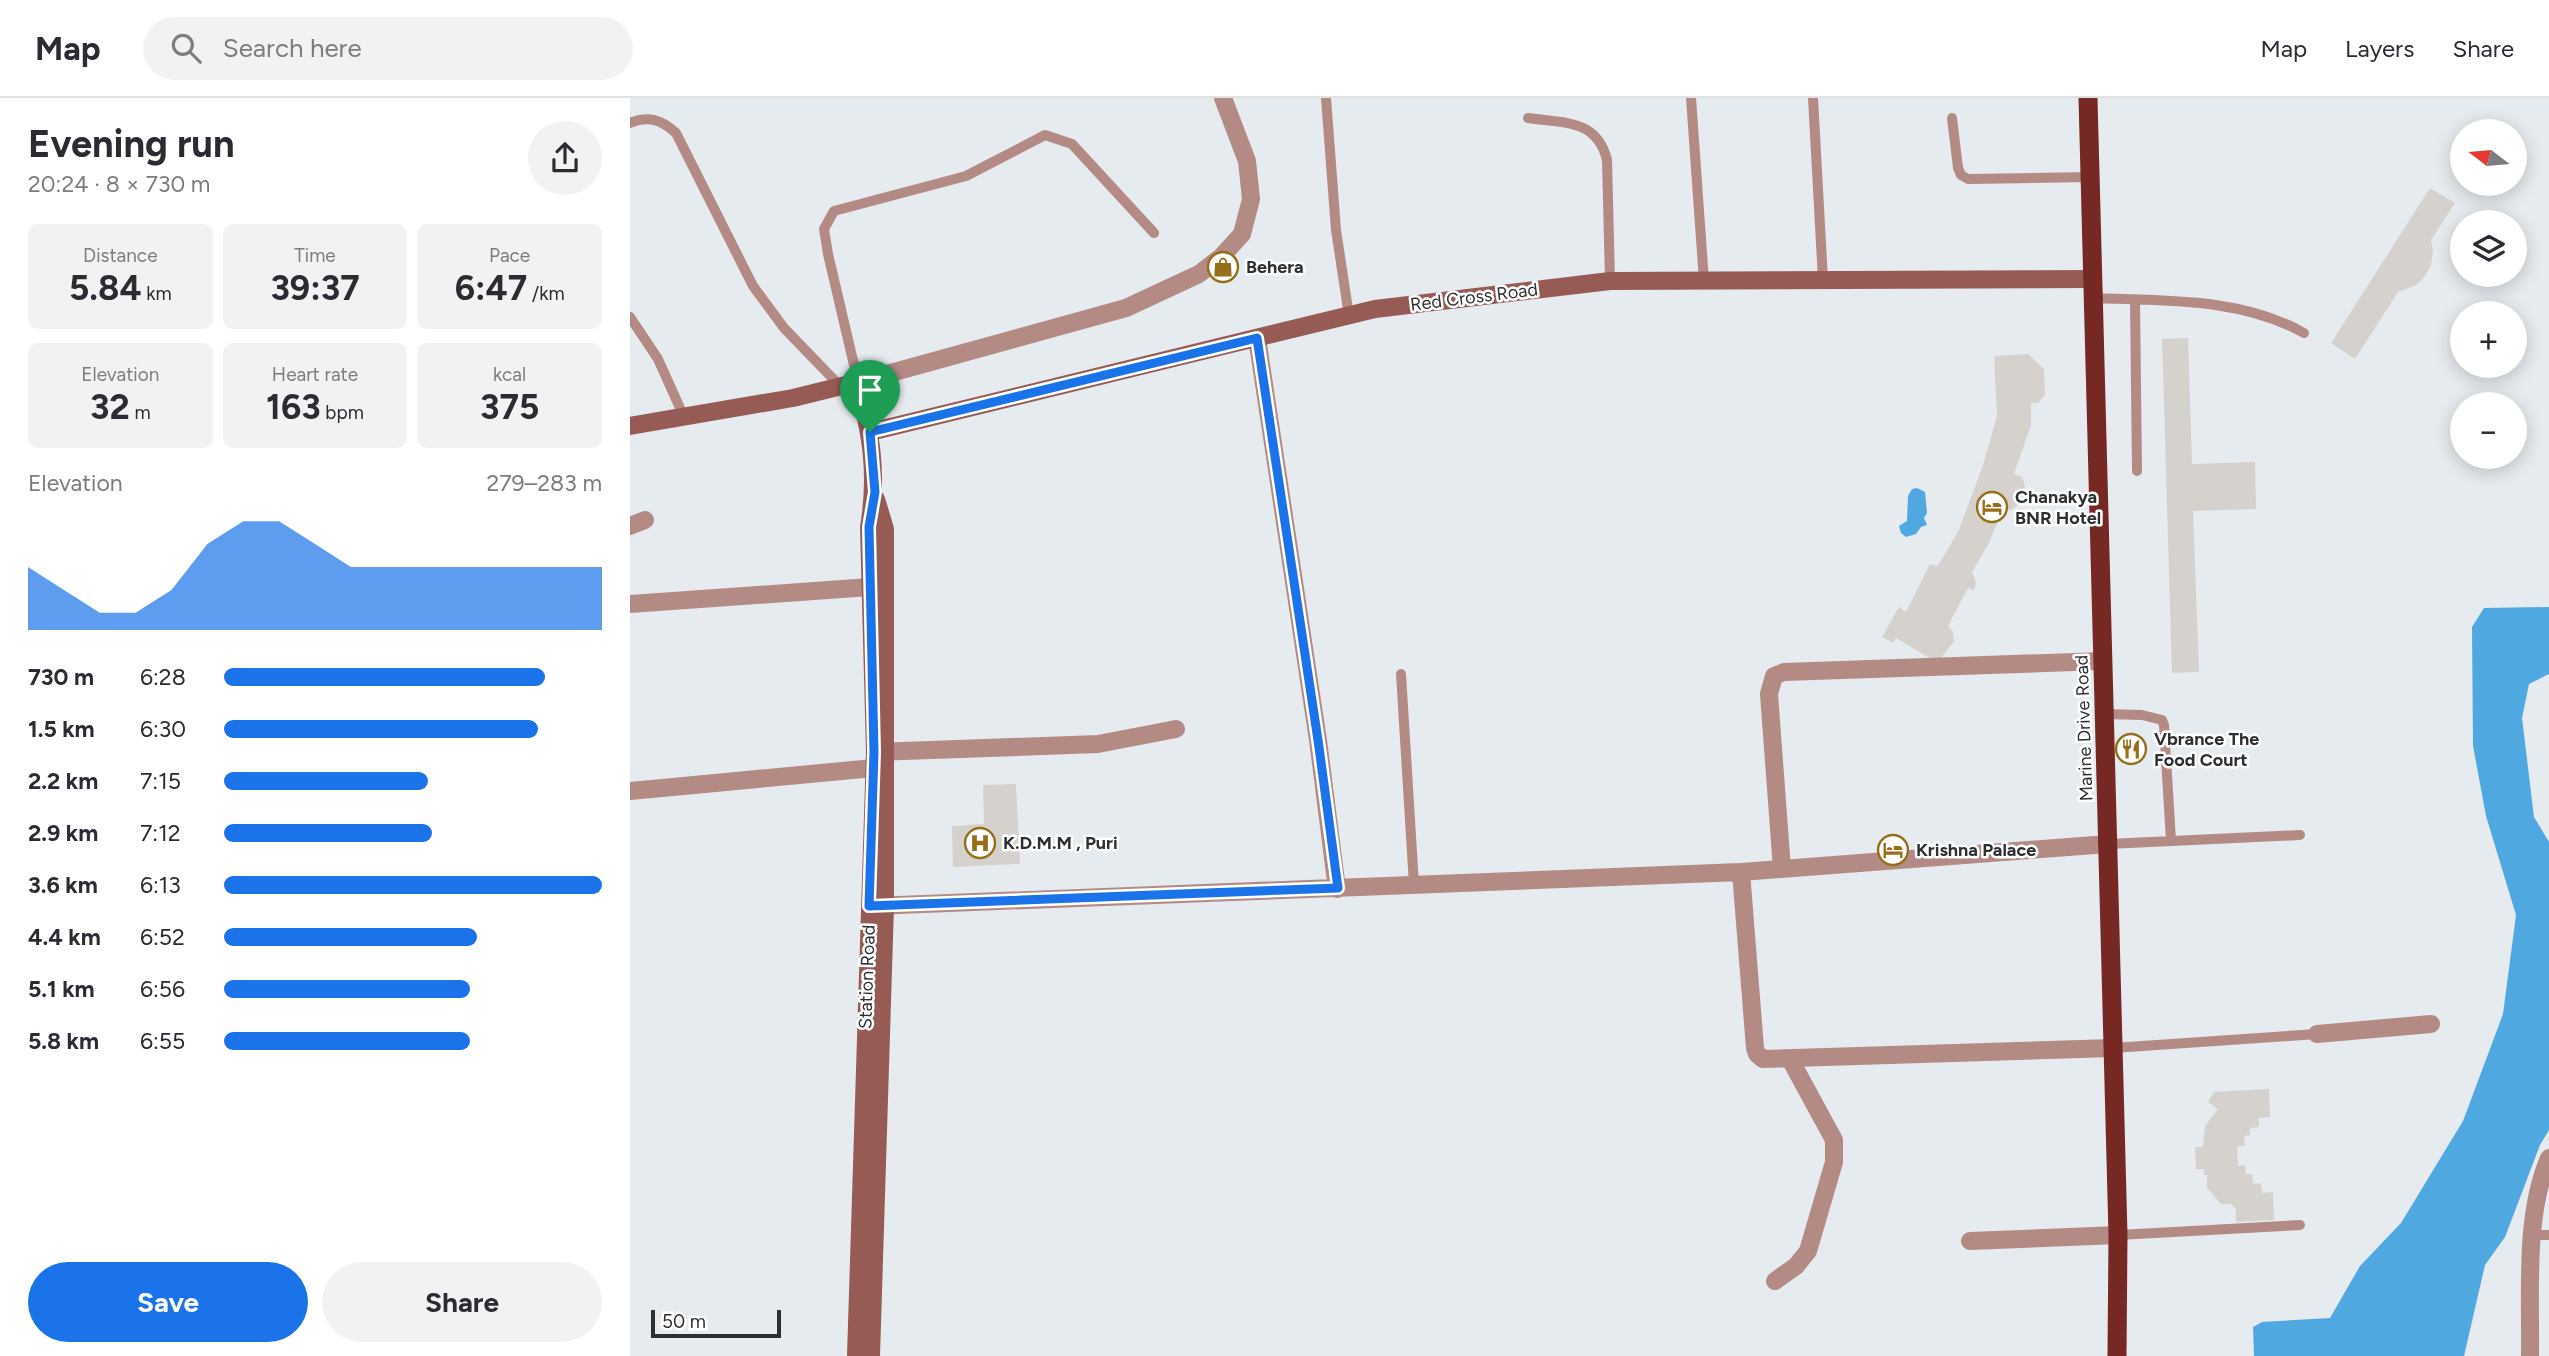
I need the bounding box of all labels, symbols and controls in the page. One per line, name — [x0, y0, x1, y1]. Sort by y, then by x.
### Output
search box — [143, 17, 633, 80]
text: Map — [35, 29, 101, 68]
icon: search — [167, 29, 205, 67]
text: Search here — [223, 32, 362, 64]
text: Map — [2260, 34, 2307, 63]
text: Layers — [2345, 34, 2414, 63]
text: Share — [2452, 34, 2514, 63]
north arrow — [2450, 119, 2527, 196]
map controls — [2450, 119, 2527, 469]
text: Evening run — [28, 121, 235, 167]
button: share — [528, 121, 602, 195]
text: 20:24 · 8 × 730 m — [28, 170, 210, 198]
button: layers — [2450, 210, 2527, 287]
text: Distance — [83, 244, 158, 267]
text: Time — [294, 244, 336, 267]
text: Pace — [489, 244, 530, 267]
shop icon: Behera — [1206, 250, 1240, 284]
place label: Behera — [1246, 256, 1304, 278]
text: 5.84 — [69, 267, 142, 309]
text: 39:37 — [270, 267, 360, 309]
text: 6:47 — [455, 267, 527, 309]
street label: Red Cross Road — [1409, 278, 1539, 316]
text: km — [142, 282, 172, 305]
text: /km — [527, 282, 565, 305]
button: + — [2450, 301, 2527, 378]
pin — [840, 360, 900, 432]
text: Elevation — [81, 363, 159, 386]
text: Heart rate — [272, 363, 358, 386]
text: kcal — [493, 363, 526, 386]
icon: arrive — [851, 371, 889, 409]
text: 32 — [90, 386, 130, 428]
text: 163 — [266, 386, 321, 428]
text: 375 — [480, 386, 539, 428]
button: − — [2450, 392, 2527, 469]
text: m — [130, 401, 151, 424]
text: bpm — [321, 401, 364, 424]
text: Elevation — [28, 469, 123, 497]
text: 279–283 m — [486, 469, 602, 497]
place label: Chanakya BNR Hotel — [2015, 486, 2101, 529]
hotel icon: Chanakya BNR Hotel — [1975, 490, 2009, 524]
street label: Marine Drive Road — [2070, 654, 2098, 802]
text: 730 m — [28, 663, 94, 691]
text: 6:28 — [140, 663, 186, 691]
text: 1.5 km — [28, 715, 95, 743]
text: 6:30 — [140, 715, 186, 743]
place label: Vbrance The Food Court — [2154, 728, 2259, 771]
restaurant icon: Vbrance The Food Court — [2114, 732, 2148, 766]
text: 2.2 km — [28, 767, 98, 795]
text: 7:15 — [140, 767, 181, 795]
text: 2.9 km — [28, 819, 98, 847]
text: 7:12 — [140, 819, 181, 847]
hospital icon: K.D.M.M , Puri — [963, 826, 997, 860]
place label: K.D.M.M , Puri — [1003, 832, 1118, 854]
hotel icon: Krishna Palace — [1876, 833, 1910, 867]
place label: Krishna Palace — [1916, 839, 2036, 861]
text: 3.6 km — [28, 871, 98, 899]
text: 6:13 — [140, 871, 181, 899]
text: 4.4 km — [28, 923, 101, 951]
text: 6:52 — [140, 923, 185, 951]
street label: Station Road — [854, 924, 880, 1030]
text: 5.1 km — [28, 975, 95, 1003]
text: 6:56 — [140, 975, 185, 1003]
text: 5.8 km — [28, 1027, 99, 1055]
text: 6:55 — [140, 1027, 185, 1055]
button: Save — [28, 1262, 308, 1342]
button: Share — [322, 1262, 602, 1342]
scale bar — [651, 1307, 780, 1339]
text: 50 m — [662, 1310, 706, 1333]

